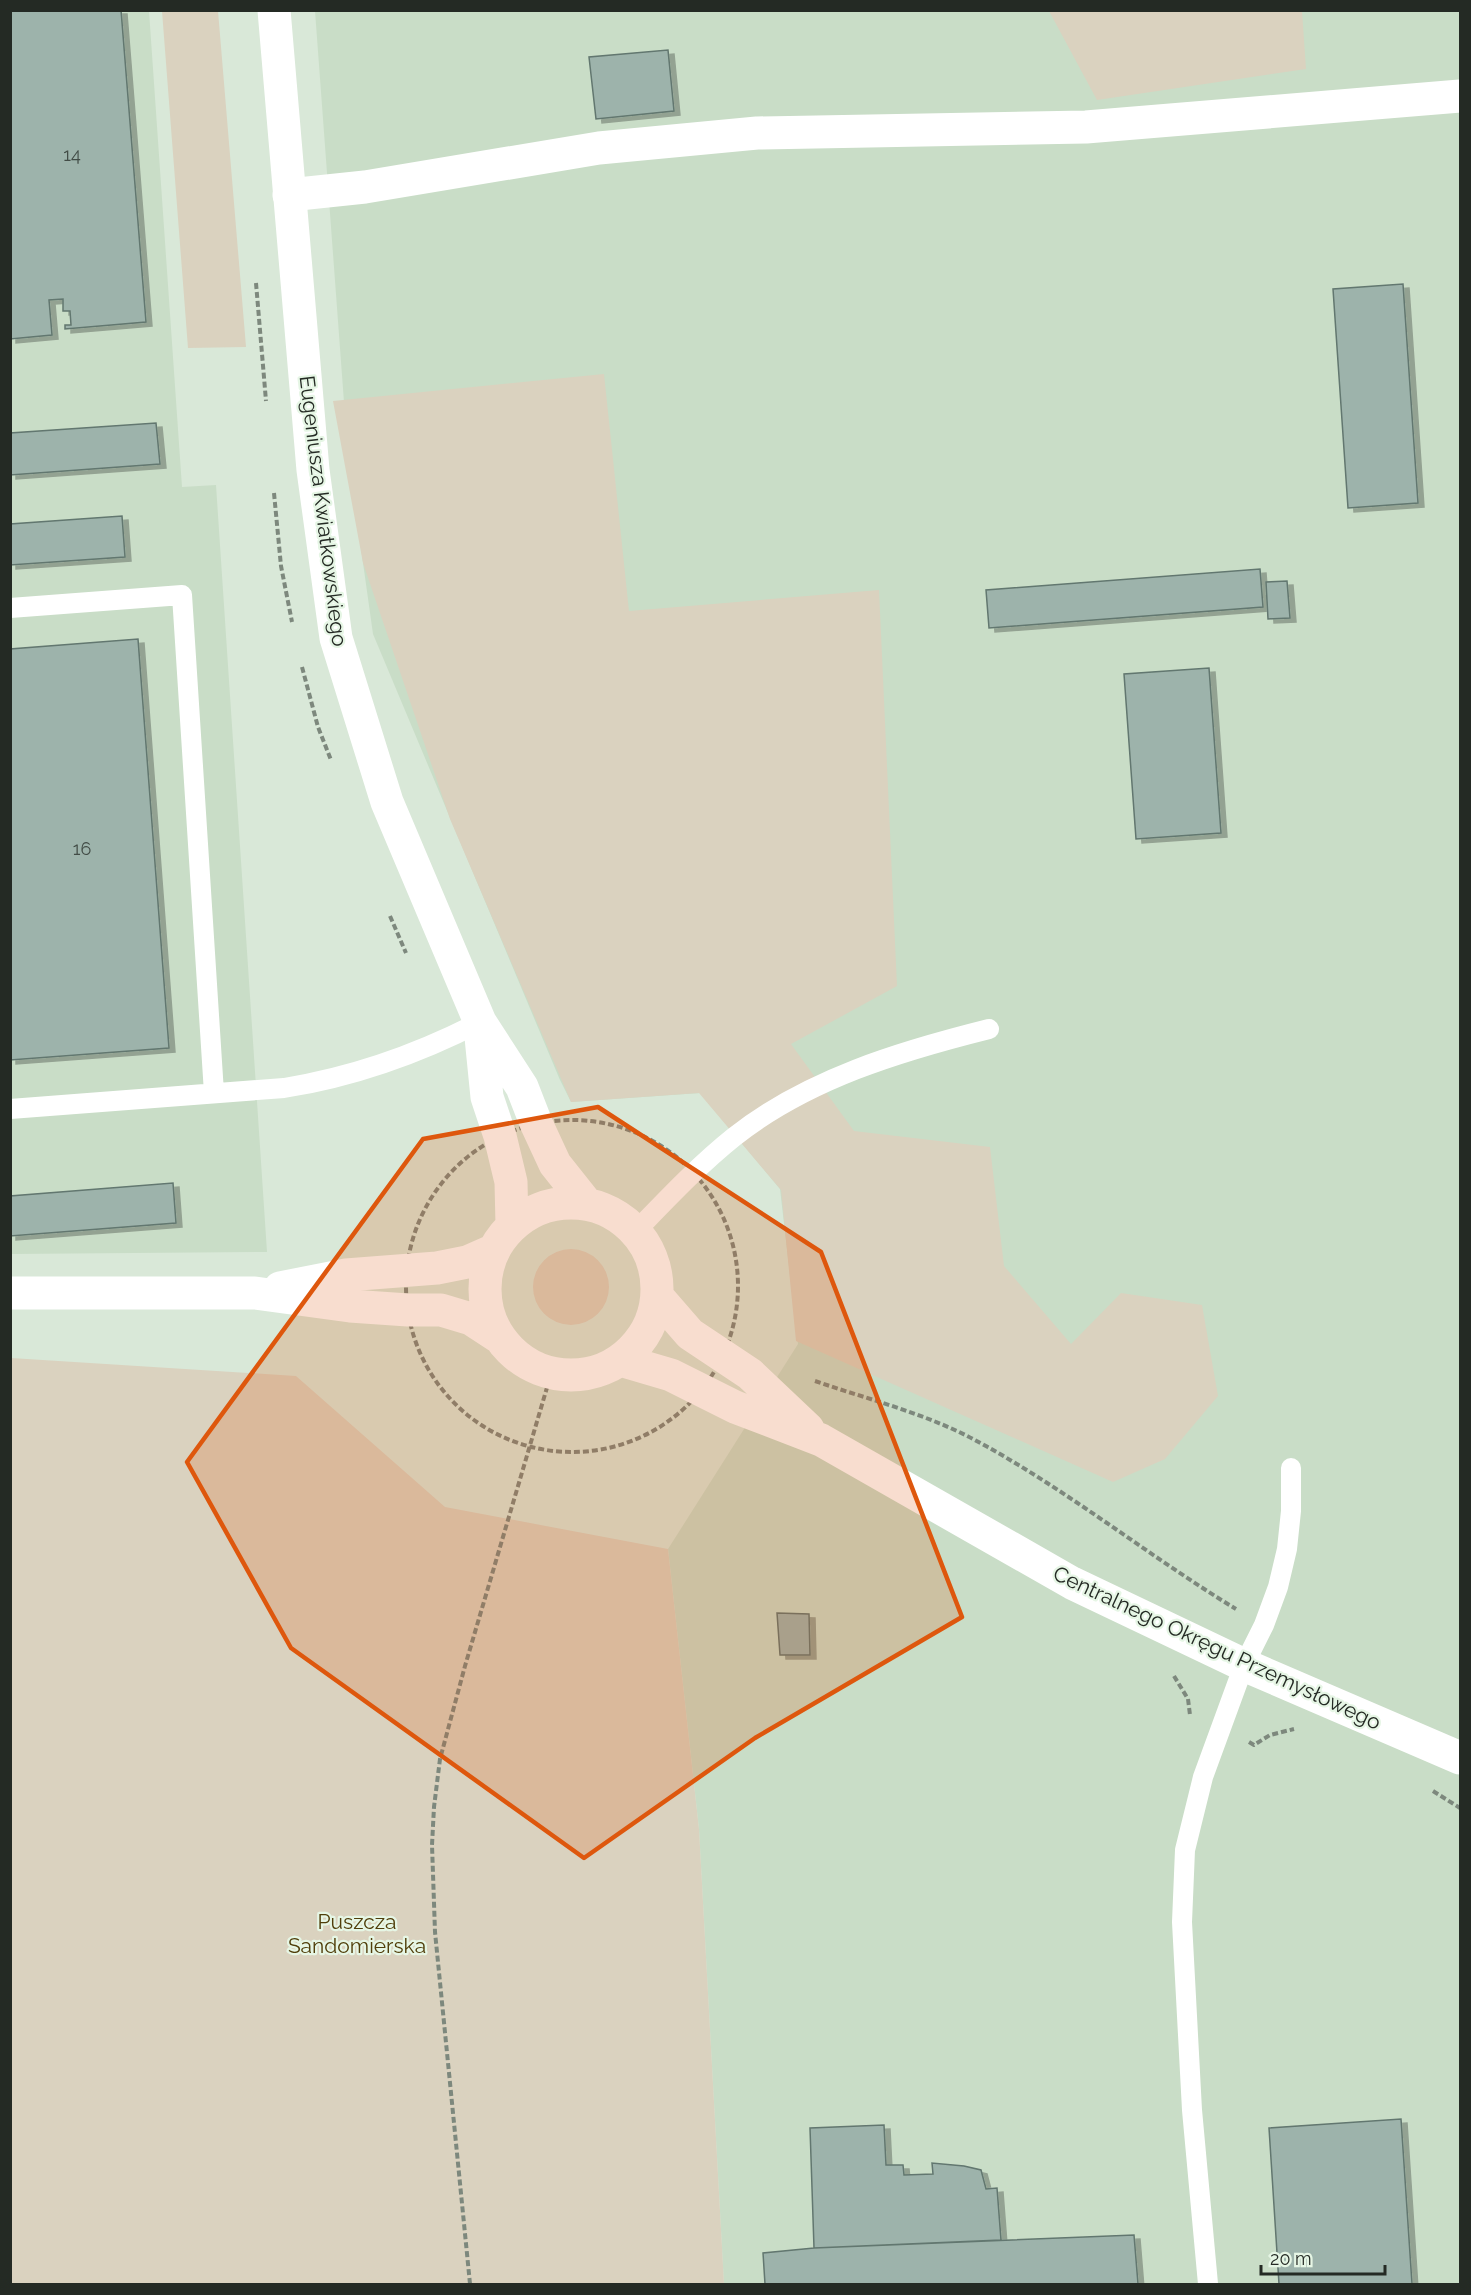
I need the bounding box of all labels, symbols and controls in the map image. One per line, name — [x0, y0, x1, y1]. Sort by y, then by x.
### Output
house number: 14 — [63, 144, 81, 165]
street label: Eugeniusza Kwiatkowskiego — [294, 374, 353, 648]
house number: 16 — [73, 838, 91, 859]
street label: Centralnego Okręgu Przemysłowego — [1049, 1560, 1385, 1735]
park label: Puszcza Sandomierska — [288, 1909, 426, 1958]
scale bar — [1261, 2238, 1386, 2276]
text: 20 m — [1270, 2248, 1312, 2269]

